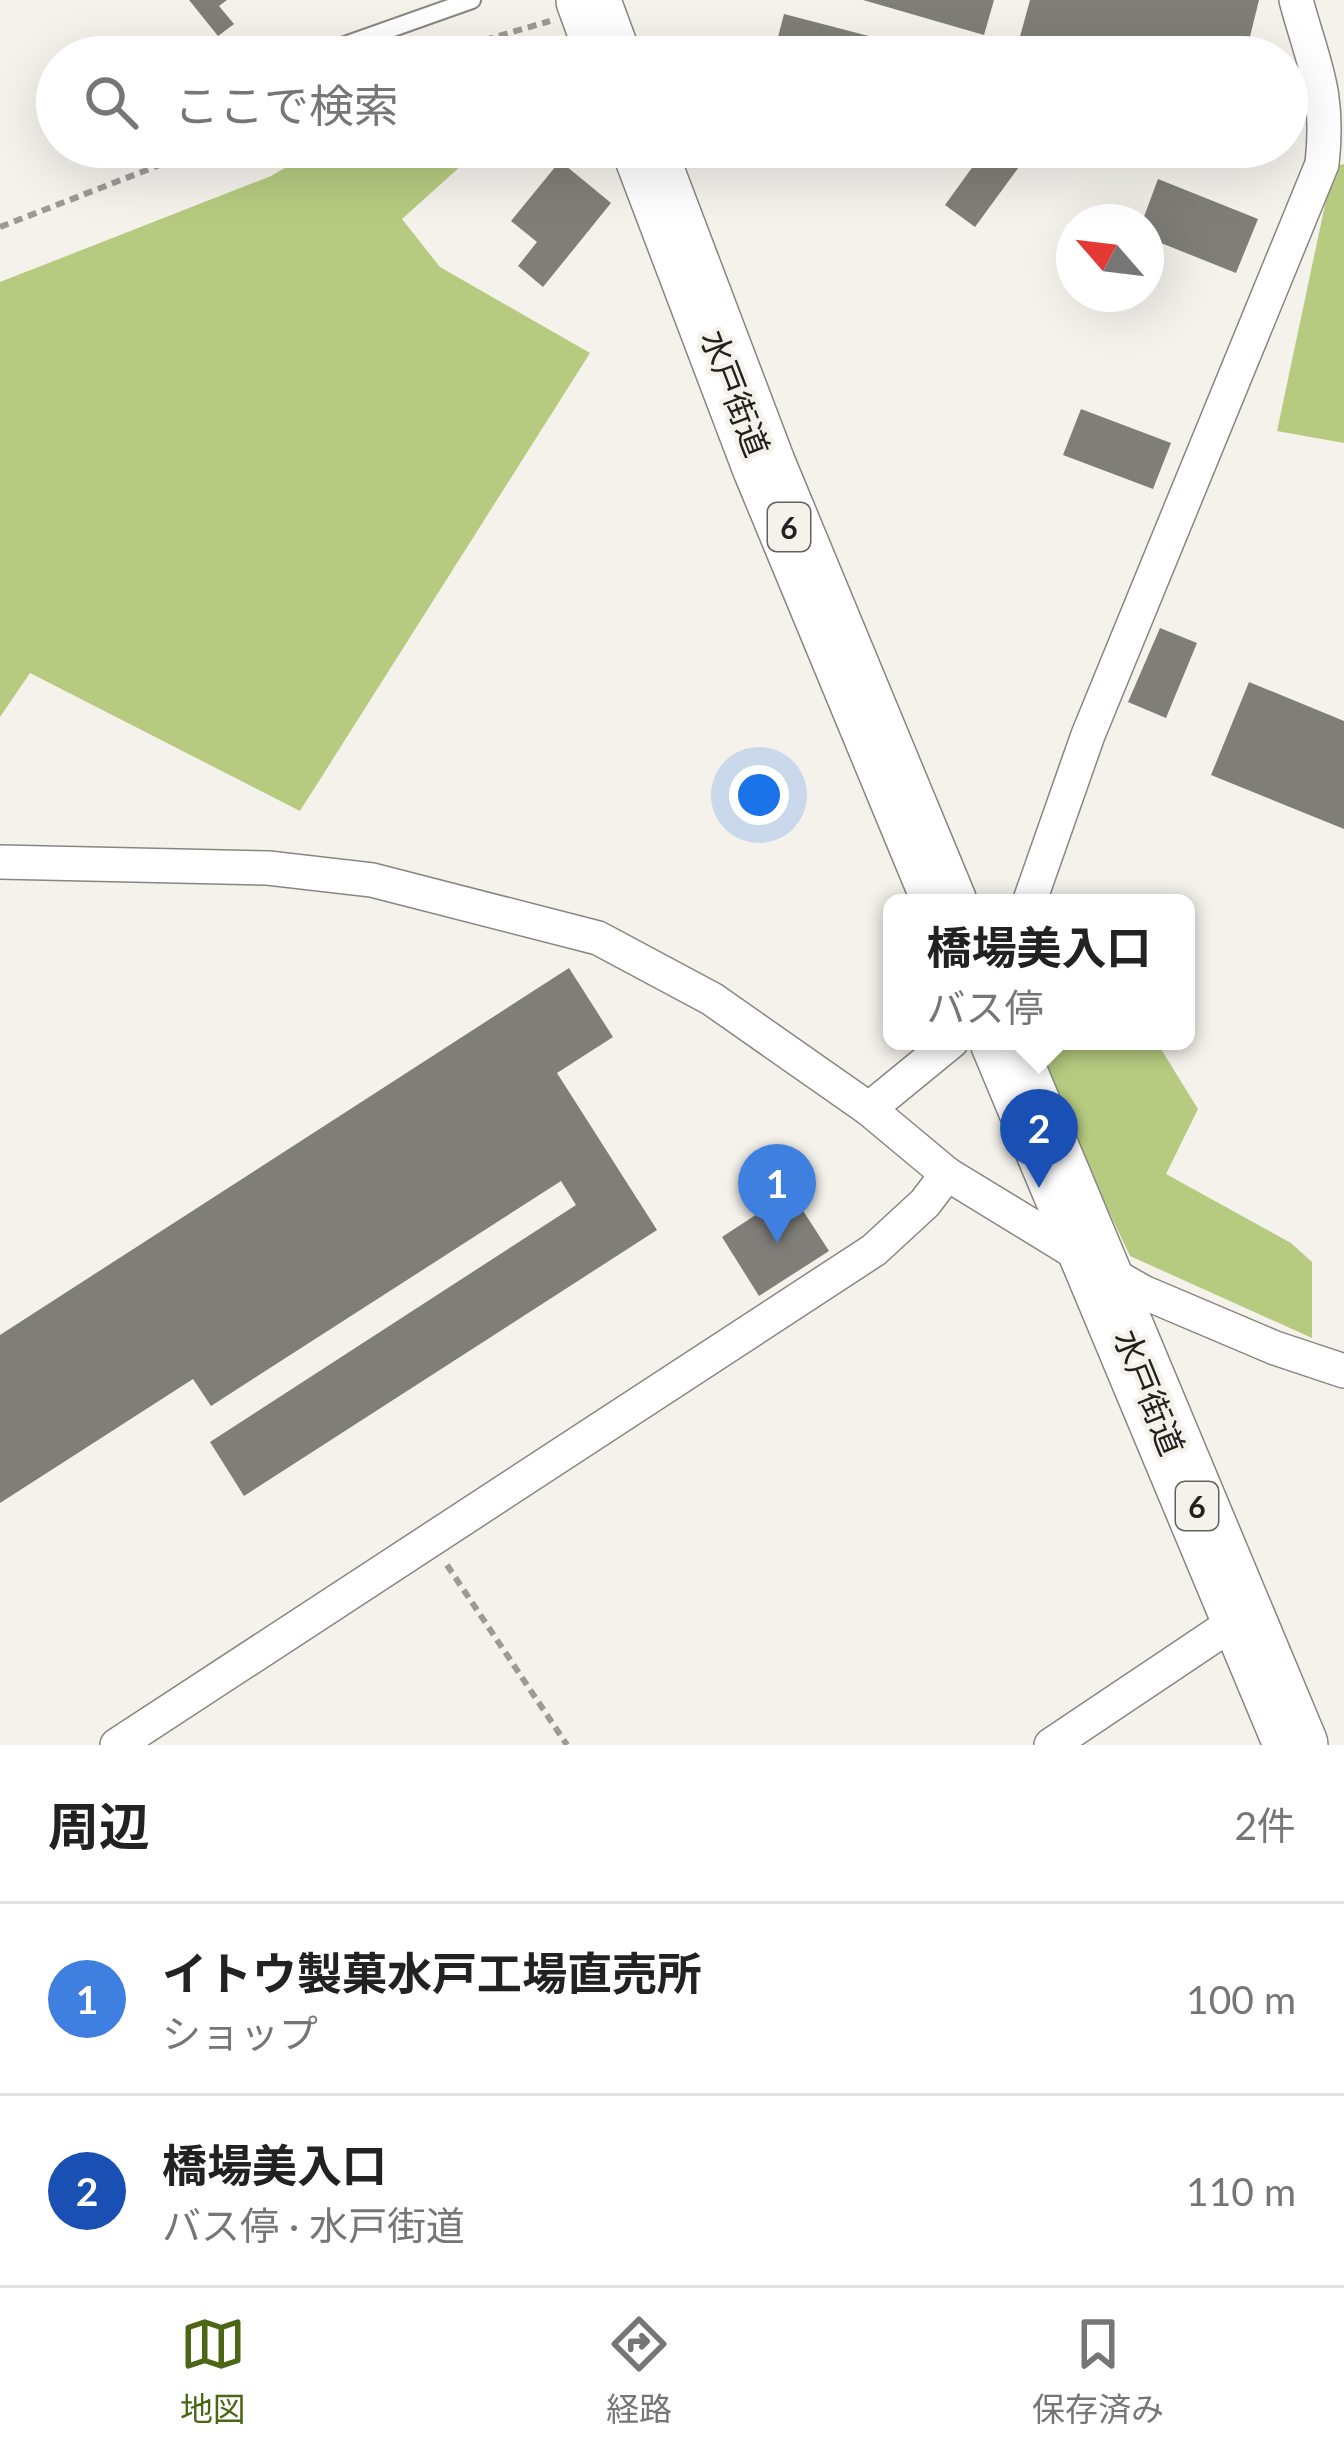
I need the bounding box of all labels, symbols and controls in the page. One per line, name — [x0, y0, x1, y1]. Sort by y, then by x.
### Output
search box — [36, 36, 1308, 168]
icon: search — [78, 69, 144, 135]
text: ここで検索 — [174, 78, 399, 132]
north arrow — [1056, 204, 1164, 312]
street label: 水戸街道 — [694, 324, 778, 462]
road number: 6 — [768, 503, 810, 551]
your location — [729, 765, 789, 825]
popup — [883, 894, 1195, 1050]
text: 橋場美入口 — [926, 920, 1152, 974]
text: バス停 — [926, 984, 1044, 1030]
pin: 2 — [1000, 1089, 1078, 1188]
pin: 1 — [738, 1144, 816, 1243]
street label: 水戸街道 — [1107, 1323, 1193, 1461]
road number: 6 — [1176, 1482, 1218, 1530]
text: 周辺 — [48, 1795, 150, 1856]
text: 2件 — [1234, 1802, 1296, 1848]
text: イトウ製菓水戸工場直売所 — [162, 1946, 702, 2000]
text: 1 — [76, 1976, 98, 2022]
text: 100 m — [1186, 1976, 1296, 2022]
text: ショップ — [162, 2010, 318, 2056]
text: 橋場美入口 — [162, 2138, 387, 2192]
text: 2 — [76, 2168, 98, 2214]
text: 110 m — [1186, 2168, 1296, 2214]
text: バス停 · 水戸街道 — [162, 2202, 465, 2248]
tab: 地図 — [180, 2311, 246, 2431]
tab: 経路 — [606, 2311, 672, 2431]
tab: 保存済み — [1032, 2311, 1164, 2431]

